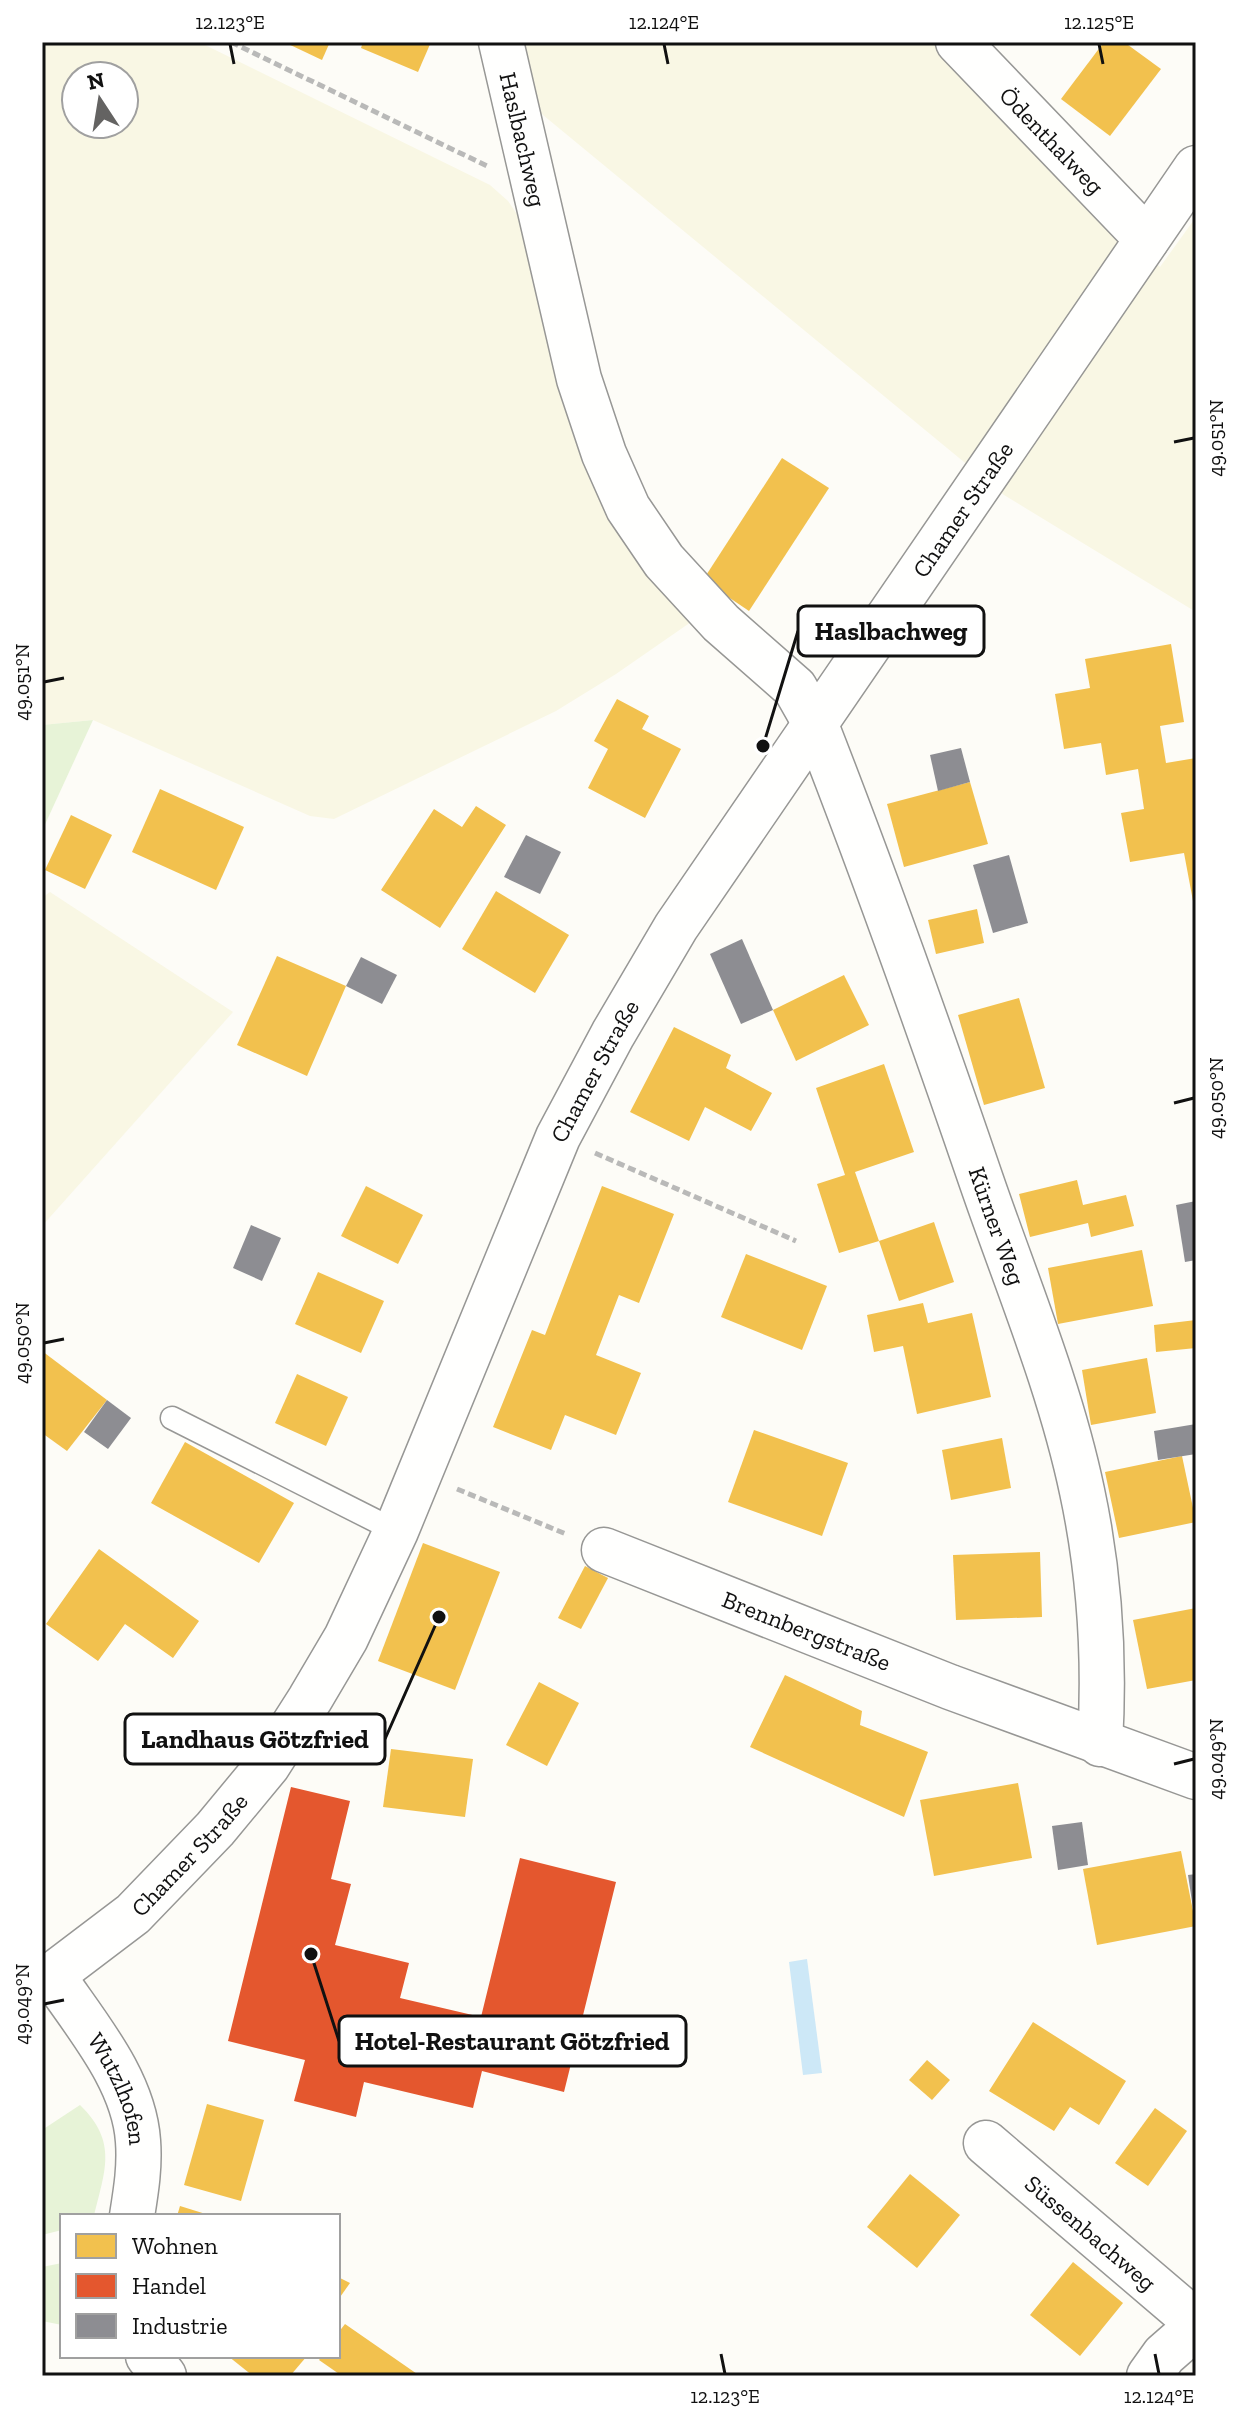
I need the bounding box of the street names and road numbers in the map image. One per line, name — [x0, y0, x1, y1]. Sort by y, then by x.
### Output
street label: Haslbachweg — [494, 69, 553, 210]
street label: Ödenthalweg — [994, 80, 1111, 200]
street label: Chamer Straße — [906, 436, 1019, 583]
street label: Chamer Straße — [544, 994, 645, 1147]
street label: Kürner Weg — [963, 1163, 1032, 1289]
street label: Brennbergstraße — [718, 1584, 895, 1677]
street label: Chamer Straße — [124, 1787, 253, 1922]
street label: Wutzlhofen — [82, 2027, 153, 2146]
street label: Süssenbachweg — [1019, 2168, 1163, 2297]

